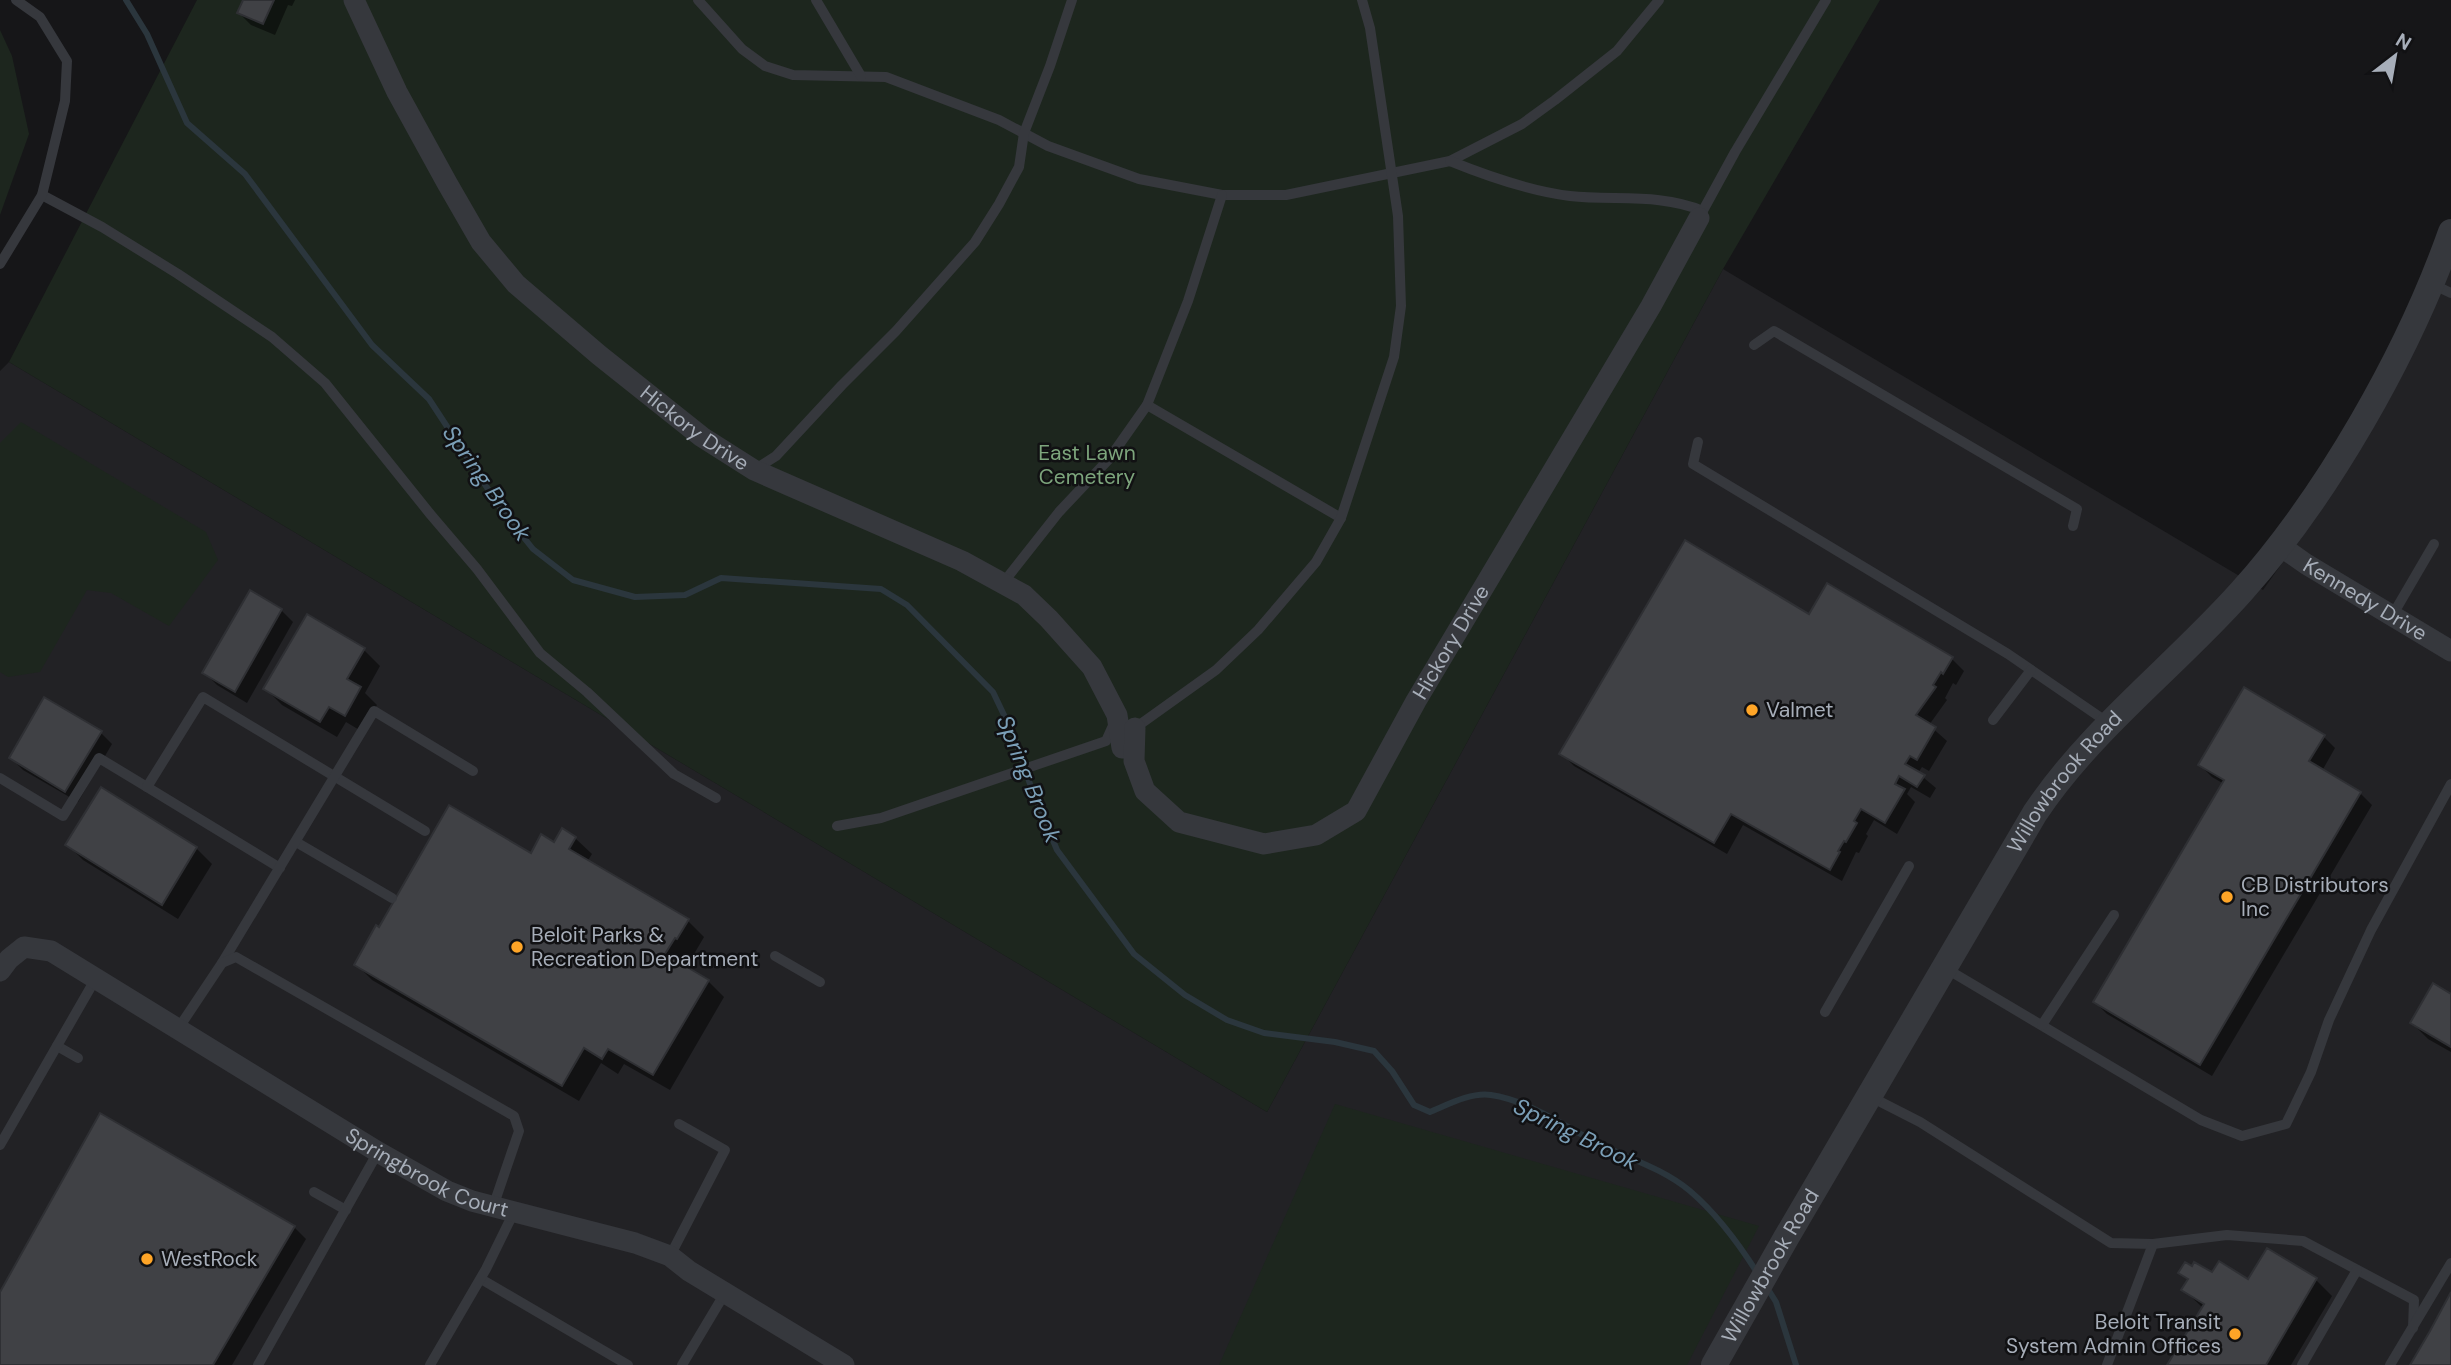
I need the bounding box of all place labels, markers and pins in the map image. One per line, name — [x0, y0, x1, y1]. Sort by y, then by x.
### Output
place label: Valmet — [1766, 696, 1834, 724]
marker: Valmet — [1744, 702, 1760, 718]
place label: CB Distributors Inc — [2241, 871, 2389, 923]
marker: CB Distributors Inc — [2219, 889, 2235, 905]
place label: Beloit Parks & Recreation Department — [531, 921, 758, 973]
marker: Beloit Parks & Recreation Department — [509, 939, 525, 955]
place label: WestRock — [161, 1245, 258, 1273]
marker: WestRock — [139, 1251, 155, 1267]
place label: Beloit Transit System Admin Offices — [2006, 1308, 2221, 1360]
marker: Beloit Transit System Admin Offices — [2227, 1326, 2243, 1342]

